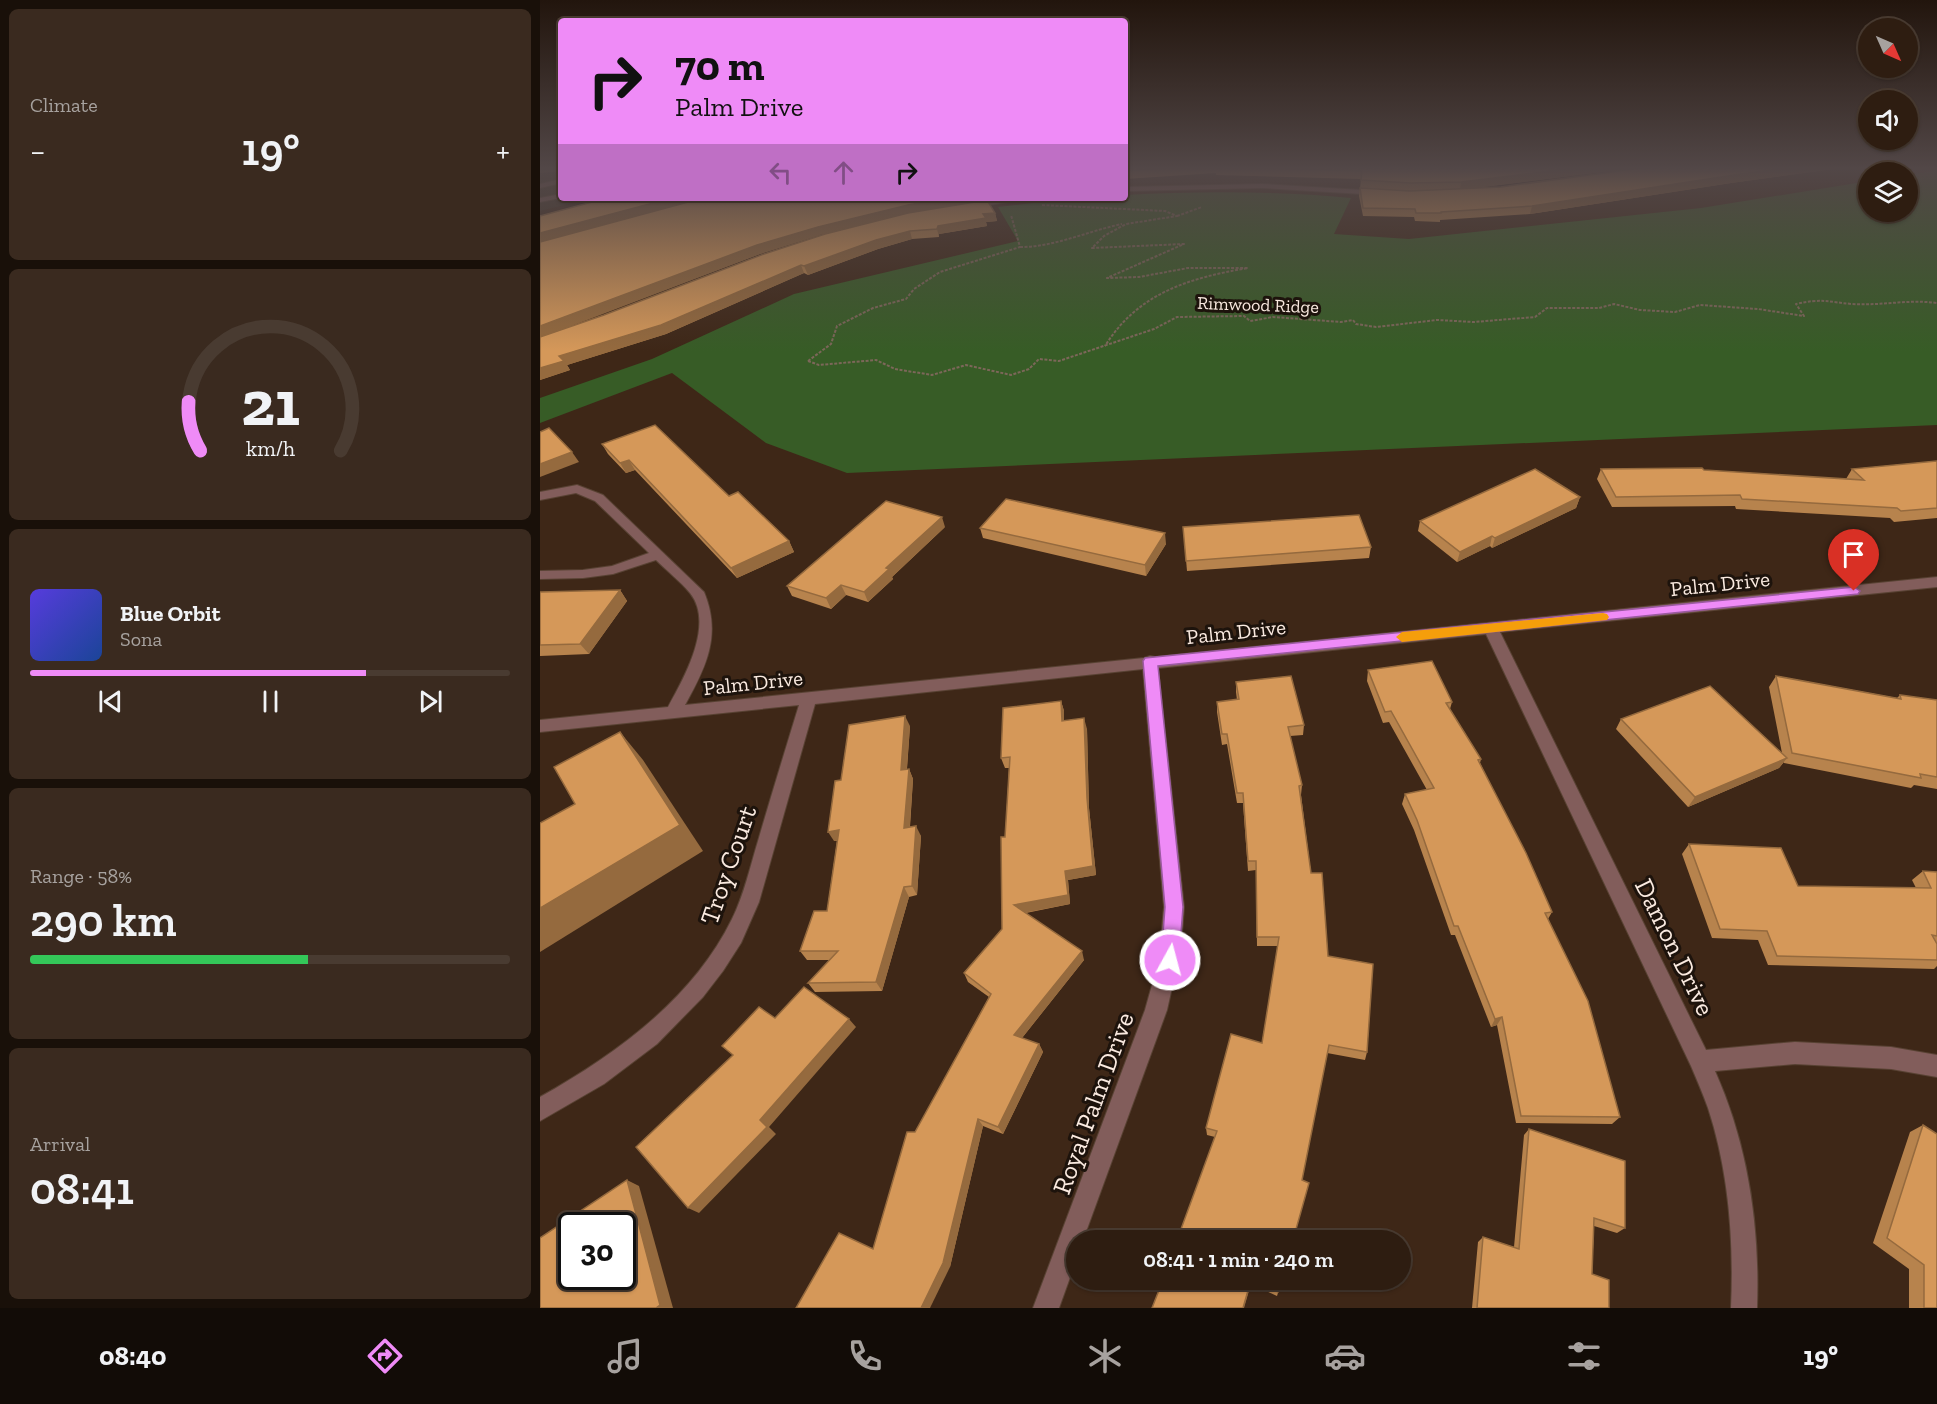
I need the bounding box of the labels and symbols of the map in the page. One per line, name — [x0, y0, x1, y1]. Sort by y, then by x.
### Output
north arrow — [1858, 18, 1918, 78]
street label: Rimwood Ridge — [1197, 292, 1319, 318]
pin — [1828, 529, 1879, 591]
street label: Palm Drive — [1669, 566, 1771, 601]
street label: Palm Drive — [1185, 614, 1287, 649]
street label: Palm Drive — [702, 665, 804, 700]
street label: Troy Court — [693, 801, 763, 929]
street label: Damon Drive — [1628, 873, 1722, 1021]
position arrow — [1138, 928, 1202, 992]
street label: Royal Palm Drive — [1045, 1008, 1141, 1198]
speed limit sign: 30 — [558, 1212, 636, 1290]

